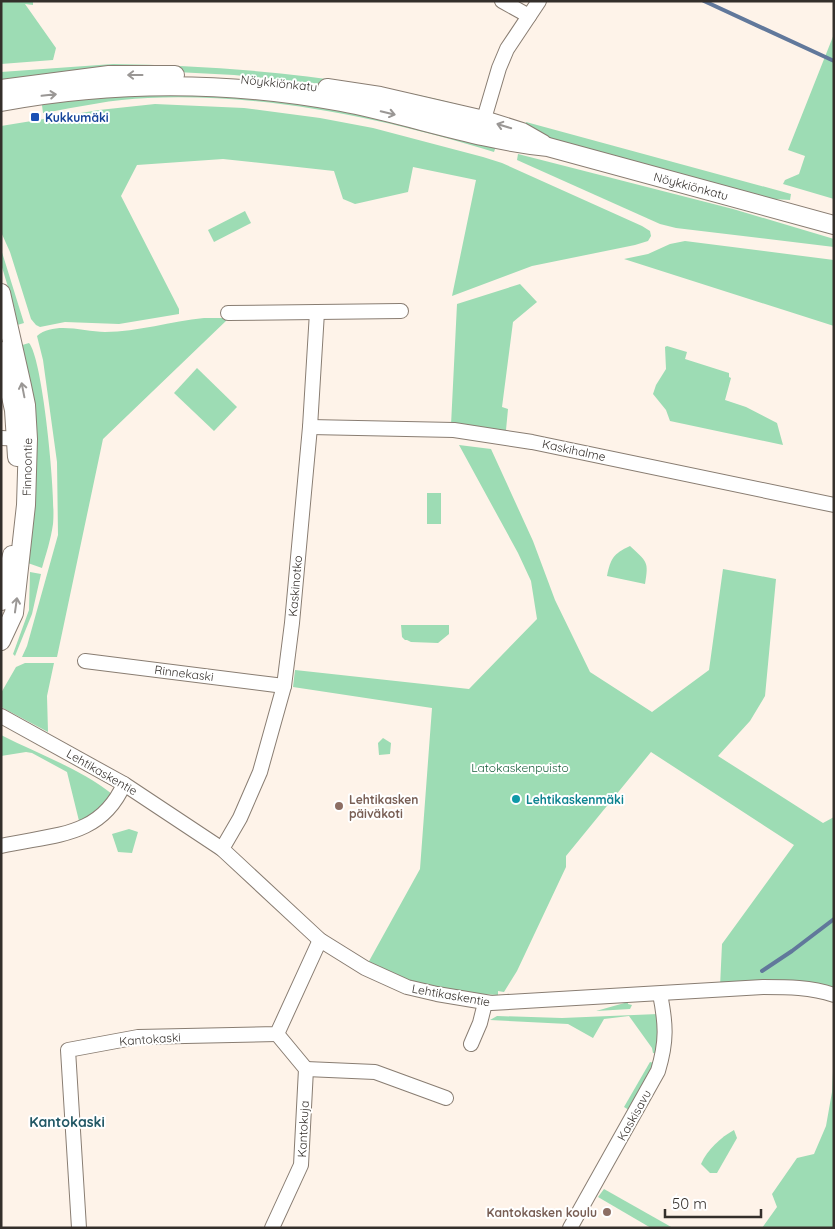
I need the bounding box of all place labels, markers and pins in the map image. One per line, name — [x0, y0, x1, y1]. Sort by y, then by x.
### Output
place label: Kukkumäki — [45, 110, 109, 125]
marker: Kukkumäki — [29, 111, 41, 123]
place label: Lehtikasken päiväkoti — [349, 792, 419, 821]
place label: Lehtikaskenmäki — [526, 792, 624, 807]
marker: Lehtikaskenmäki — [510, 793, 522, 805]
marker: Lehtikasken päiväkoti — [333, 800, 345, 812]
place label: Kantokasken koulu — [487, 1205, 597, 1220]
marker: Kantokasken koulu — [601, 1206, 613, 1218]

